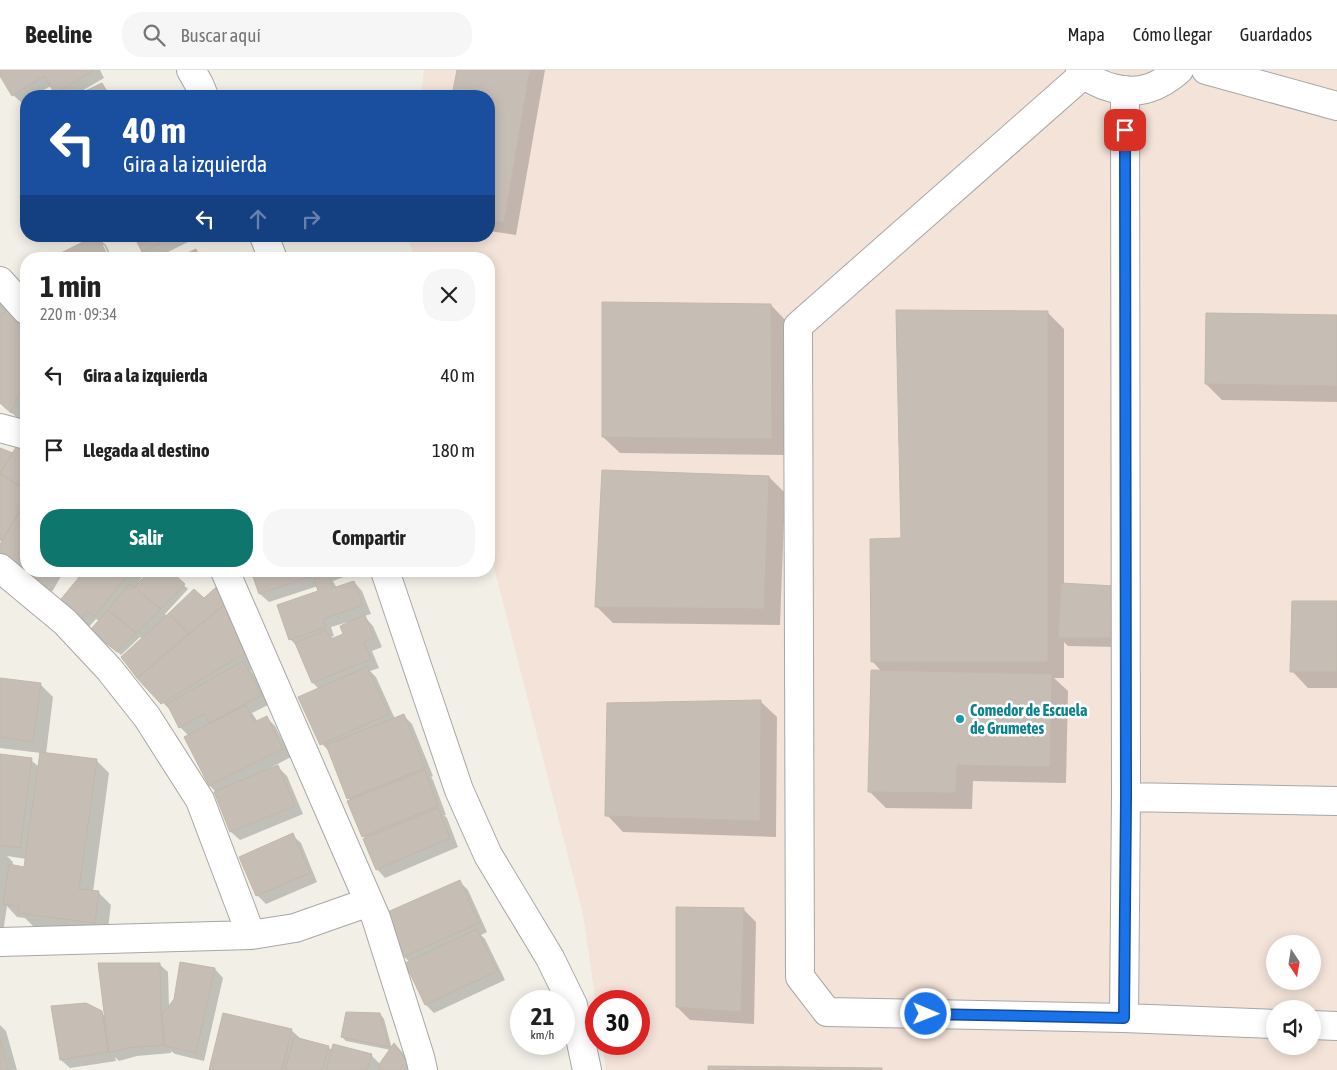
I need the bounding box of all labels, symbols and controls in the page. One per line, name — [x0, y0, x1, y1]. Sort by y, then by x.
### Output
search box — [122, 12, 472, 57]
text: Beeline — [25, 21, 92, 48]
icon: search — [140, 21, 168, 49]
text: Buscar aquí — [180, 24, 261, 46]
text: Mapa — [1067, 24, 1105, 45]
text: Cómo llegar — [1133, 24, 1212, 45]
text: Guardados — [1240, 24, 1312, 45]
pin — [1104, 109, 1146, 151]
icon: left — [40, 110, 105, 175]
text: 40 m — [123, 110, 186, 150]
icon: arrive — [1111, 116, 1139, 144]
text: Gira a la izquierda — [123, 151, 267, 177]
icon: left — [191, 205, 219, 233]
icon: ahead — [244, 205, 272, 233]
icon: right — [297, 205, 325, 233]
text: 1 min — [40, 269, 101, 303]
button: close — [423, 269, 475, 321]
text: 220 m · 09:34 — [40, 305, 117, 323]
icon: left — [40, 361, 68, 389]
text: Gira a la izquierda — [83, 364, 208, 386]
text: 40 m — [441, 364, 475, 386]
icon: arrive — [40, 436, 68, 464]
text: Llegada al destino — [83, 439, 210, 461]
text: 180 m — [432, 439, 475, 461]
button: Salir — [40, 509, 253, 567]
button: Compartir — [263, 509, 475, 567]
place label: Comedor de Escuela de Grumetes — [970, 701, 1088, 737]
marker: Comedor de Escuela de Grumetes — [954, 713, 966, 725]
north arrow — [1266, 935, 1321, 990]
map controls — [1266, 935, 1321, 1055]
position arrow — [899, 987, 951, 1039]
speed limit sign: 30 — [585, 990, 650, 1055]
button: sound — [1266, 1000, 1321, 1055]
text: 21 — [531, 1002, 554, 1030]
text: km/h — [531, 1028, 554, 1042]

